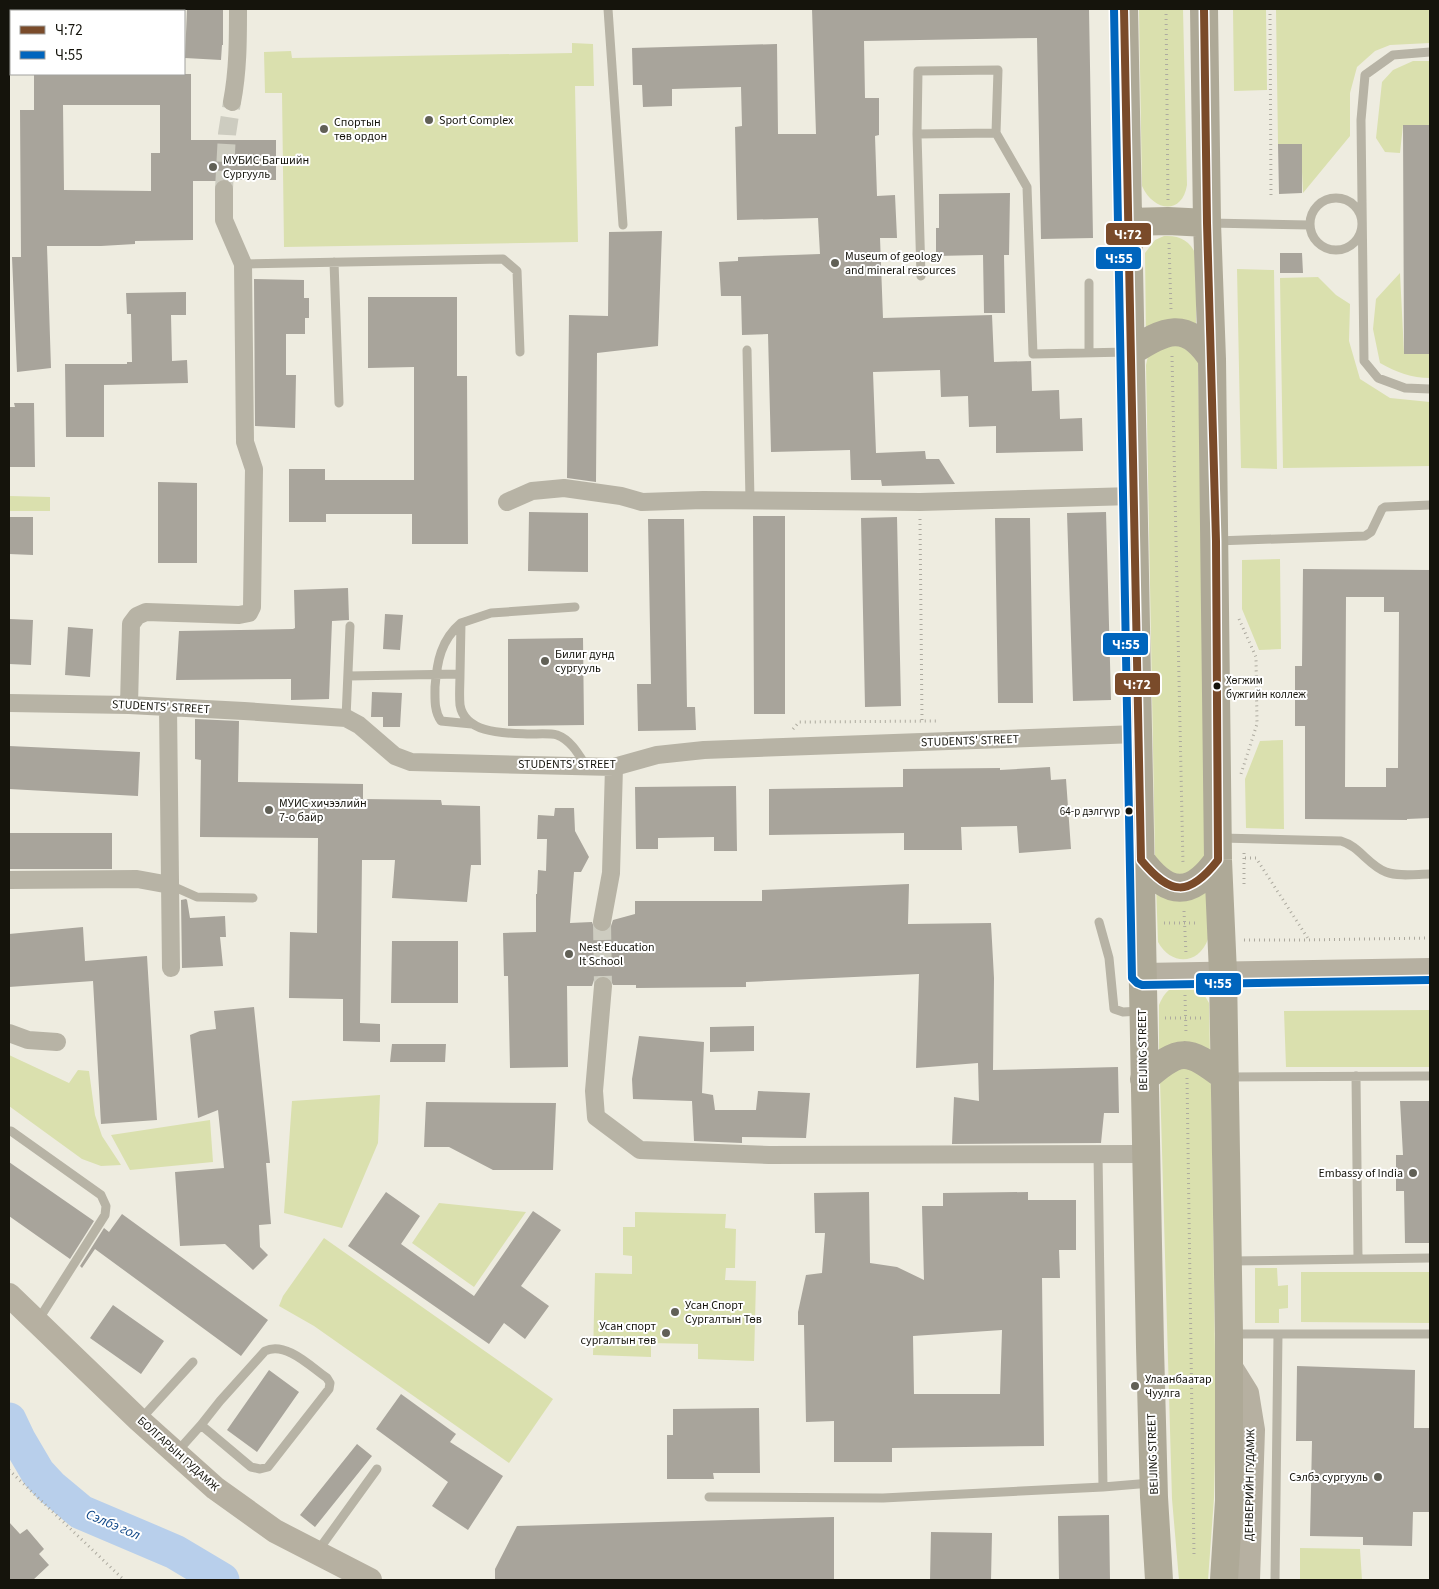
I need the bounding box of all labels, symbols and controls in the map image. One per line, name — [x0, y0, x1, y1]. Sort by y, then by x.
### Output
legend — [10, 10, 185, 75]
text: Ч:72 — [55, 20, 83, 41]
text: Ч:55 — [55, 45, 83, 66]
place label: Sport Complex — [439, 112, 514, 129]
place label: Спортын төв ордон — [334, 114, 387, 145]
marker: Sport Complex — [423, 114, 435, 126]
marker: Спортын төв ордон — [318, 123, 330, 135]
place label: МУБИС Багшийн Сургууль — [223, 152, 309, 183]
marker: МУБИС Багшийн Сургууль — [207, 161, 219, 173]
line badge: Ч:72 — [1105, 222, 1152, 246]
text: Ч:72 — [1114, 225, 1142, 245]
line badge: Ч:55 — [1095, 246, 1142, 270]
place label: Museum of geology and mineral resources — [845, 248, 956, 279]
text: Ч:55 — [1105, 249, 1133, 269]
marker: Museum of geology and mineral resources — [829, 257, 841, 269]
line badge: Ч:55 — [1102, 632, 1149, 656]
text: Ч:55 — [1112, 635, 1140, 655]
place label: Билиг дунд сургууль — [555, 646, 615, 677]
marker: Билиг дунд сургууль — [539, 655, 551, 667]
line badge: Ч:72 — [1114, 672, 1161, 696]
place label: Хөгжим бүжгийн коллеж — [1226, 673, 1306, 702]
text: Ч:72 — [1123, 675, 1151, 695]
marker: Хөгжим бүжгийн коллеж — [1212, 681, 1222, 691]
street label: STUDENTS' STREET — [112, 696, 211, 718]
street label: STUDENTS' STREET — [921, 731, 1020, 751]
street label: STUDENTS' STREET — [518, 756, 617, 773]
place label: МУИС хичээлийн 7-о байр — [279, 795, 367, 826]
marker: МУИС хичээлийн 7-о байр — [263, 804, 275, 816]
place label: 64-р дэлгүүр — [1060, 804, 1120, 819]
marker: 64-р дэлгүүр — [1124, 806, 1134, 816]
place label: Nest Education It School — [579, 939, 655, 970]
marker: Nest Education It School — [563, 948, 575, 960]
line badge: Ч:55 — [1195, 972, 1242, 996]
text: Ч:55 — [1204, 974, 1232, 994]
street label: BEIJING STREET — [1134, 1009, 1152, 1091]
place label: Embassy of India — [1318, 1165, 1403, 1182]
marker: Embassy of India — [1407, 1167, 1419, 1179]
place label: Усан Спорт Сургалтын Төв — [685, 1297, 762, 1328]
marker: Усан Спорт Сургалтын Төв — [669, 1306, 681, 1318]
place label: Усан спорт сургалтын төв — [581, 1318, 656, 1349]
marker: Усан спорт сургалтын төв — [660, 1327, 672, 1339]
place label: Улаанбаатар Чуулга — [1145, 1371, 1212, 1402]
marker: Улаанбаатар Чуулга — [1129, 1380, 1141, 1392]
street label: BEIJING STREET — [1143, 1412, 1163, 1495]
street label: БОЛГАРЫН ГУДАМЖ — [133, 1413, 223, 1495]
street label: ДЕНВЕРИЙН ГУДАМЖ — [1241, 1429, 1259, 1541]
place label: Сэлбэ сургууль — [1289, 1469, 1368, 1486]
marker: Сэлбэ сургууль — [1372, 1471, 1384, 1483]
water label: Сэлбэ гол — [83, 1505, 143, 1545]

